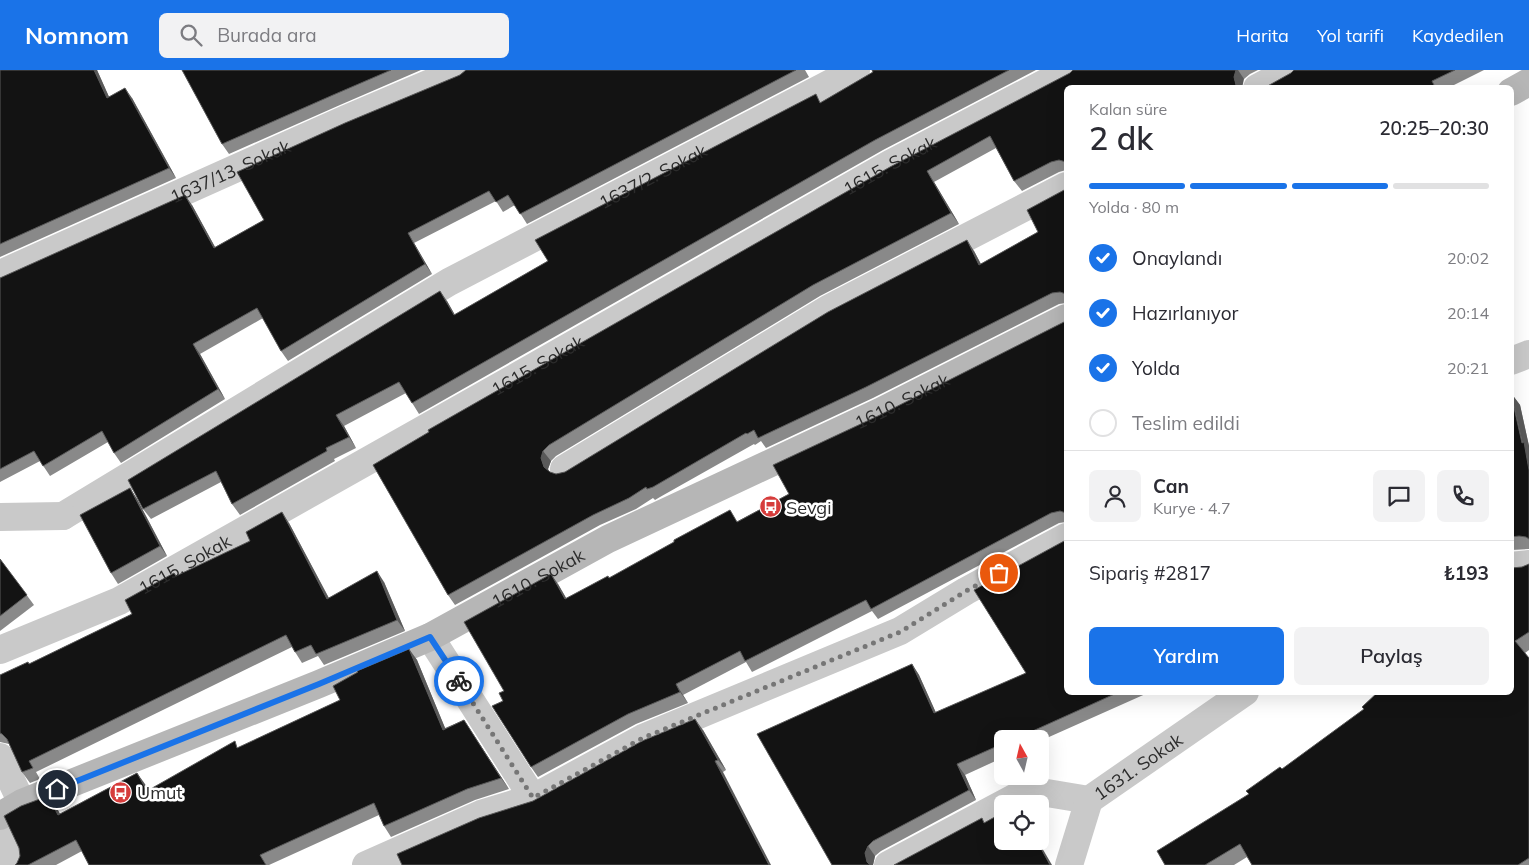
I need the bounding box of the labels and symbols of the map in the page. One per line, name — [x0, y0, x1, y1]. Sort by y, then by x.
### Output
street label: 1615. Sokak — [839, 130, 941, 200]
street label: 1637/13. Sokak — [166, 134, 294, 208]
street label: 1637/2. Sokak — [595, 138, 711, 214]
street label: 1615. Sokak — [487, 329, 588, 400]
street label: 1610. Sokak — [851, 367, 954, 434]
bus stop icon: Sevgi — [758, 495, 782, 519]
place label: Sevgi — [786, 496, 831, 519]
street label: 1615. Sokak — [134, 528, 236, 599]
street label: 1610. Sokak — [487, 542, 589, 613]
pin — [978, 552, 1020, 594]
courier — [434, 656, 484, 706]
street label: 1631. Sokak — [1089, 727, 1187, 805]
north arrow — [994, 730, 1049, 785]
pin — [36, 768, 78, 810]
bus stop icon: Umut — [109, 780, 133, 804]
place label: Umut — [137, 781, 183, 804]

